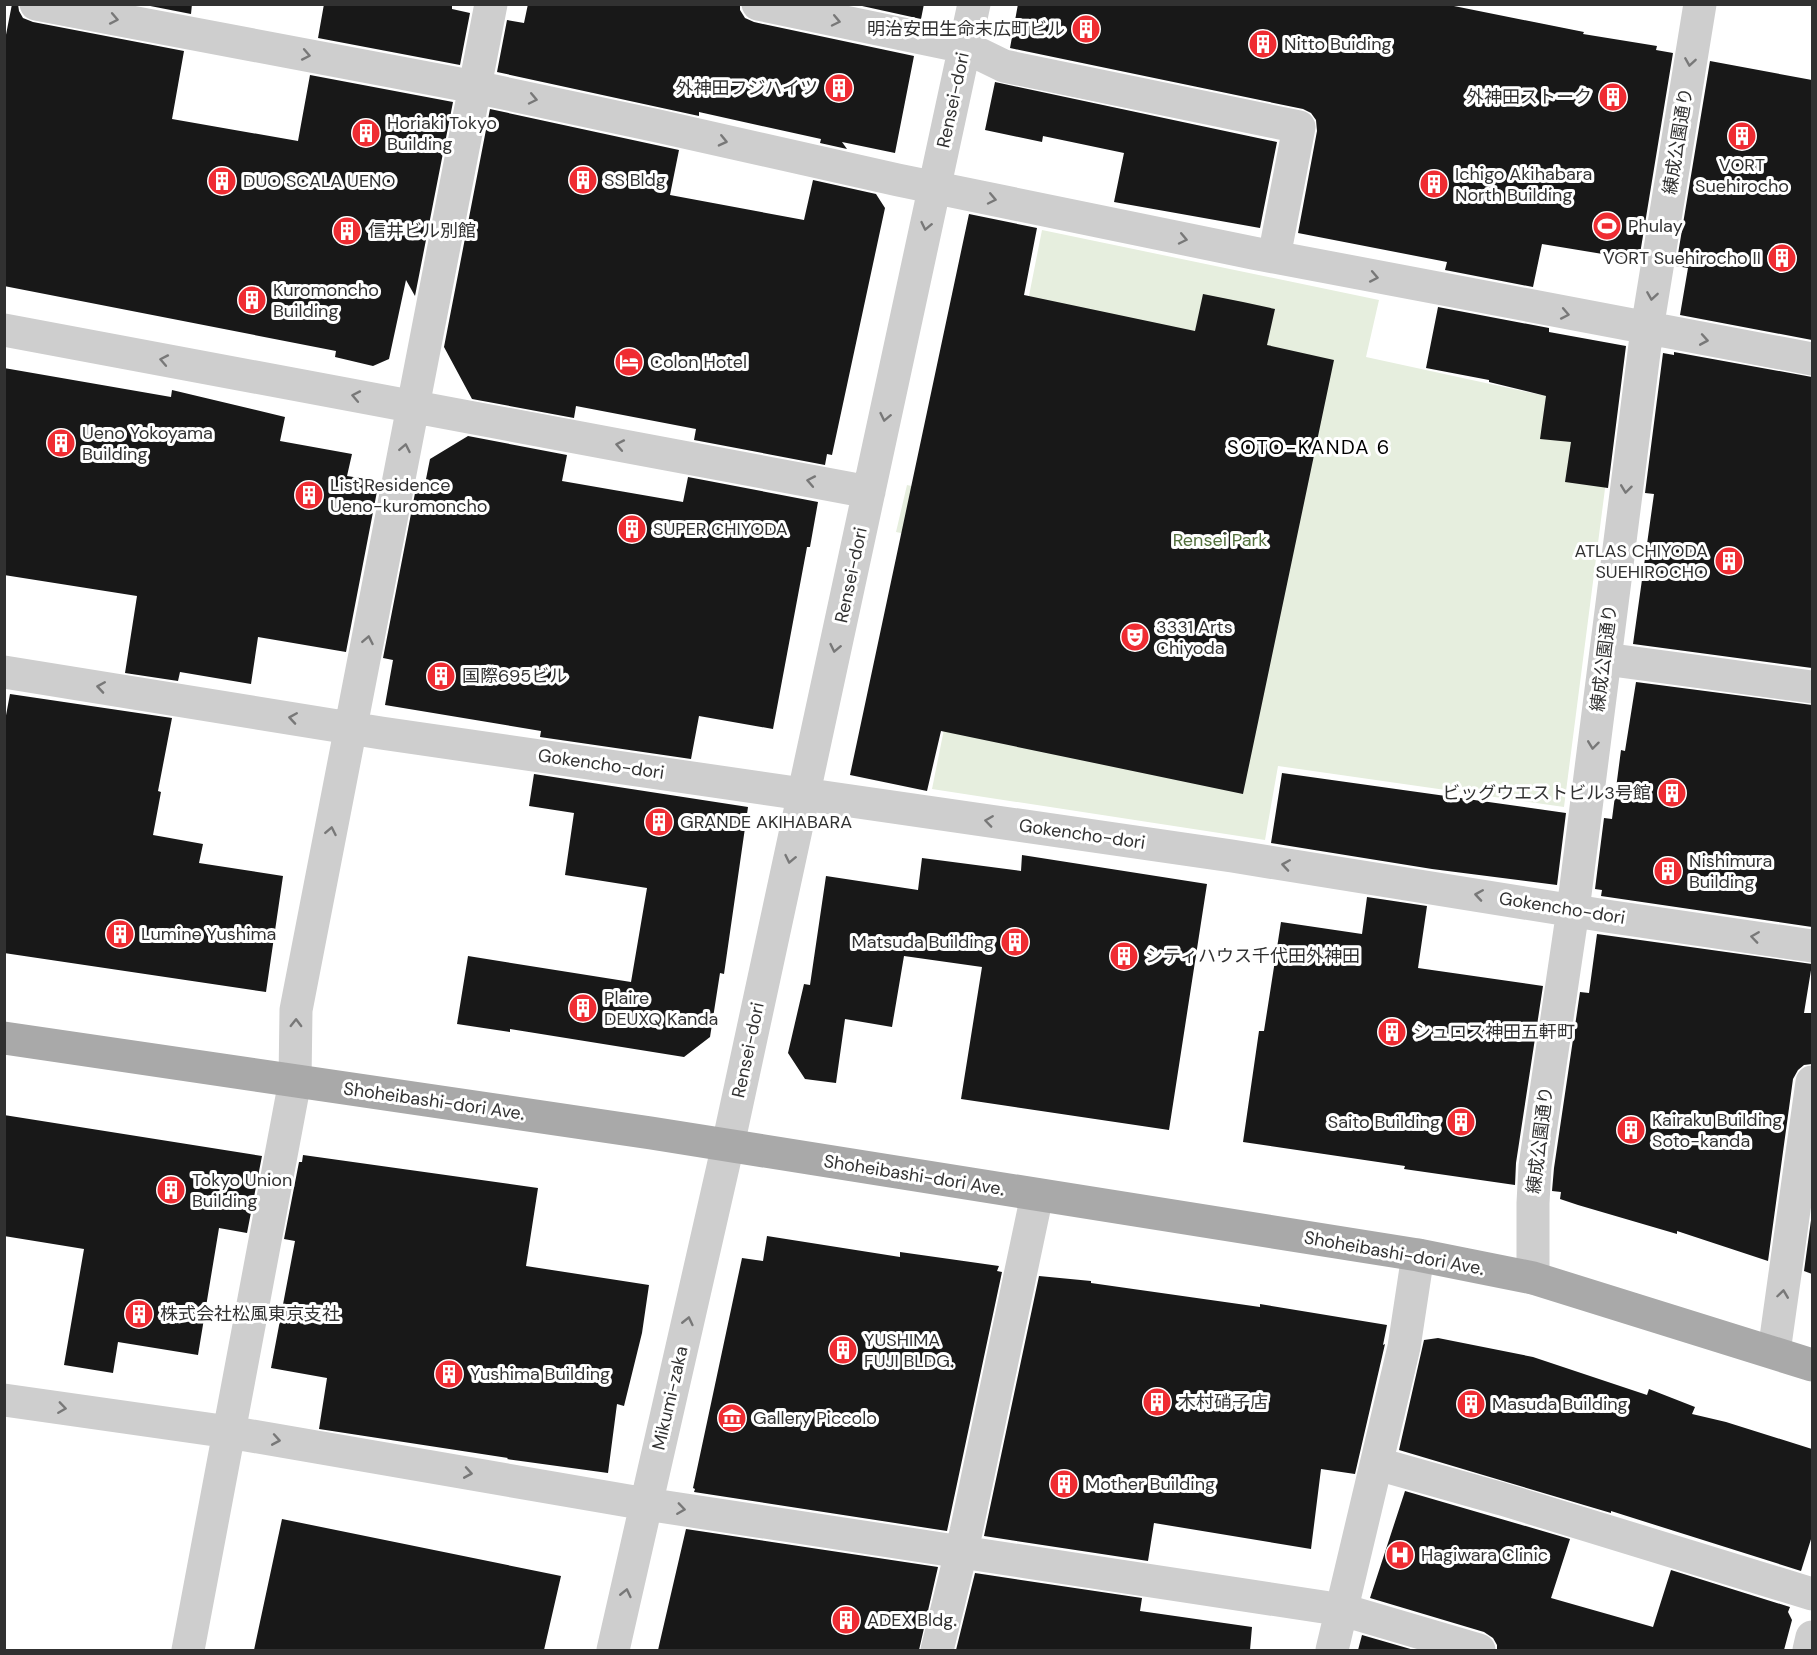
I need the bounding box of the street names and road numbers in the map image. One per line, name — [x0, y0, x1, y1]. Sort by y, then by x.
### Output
street label: Rensei-dori — [931, 50, 975, 150]
street label: 練成公園通り — [1658, 86, 1698, 196]
street label: Rensei-dori — [829, 525, 873, 625]
street label: 練成公園通り — [1586, 603, 1622, 713]
street label: Gokencho-dori — [536, 743, 666, 785]
street label: Gokencho-dori — [1017, 813, 1147, 855]
street label: Gokencho-dori — [1497, 886, 1627, 930]
street label: Rensei-dori — [726, 1000, 770, 1100]
street label: Shoheibashi-dori Ave. — [342, 1076, 526, 1126]
street label: 練成公園通り — [1522, 1085, 1558, 1195]
street label: Shoheibashi-dori Ave. — [822, 1149, 1006, 1201]
street label: Shoheibashi-dori Ave. — [1302, 1225, 1486, 1281]
street label: Mikumi-zaka — [646, 1344, 694, 1452]

